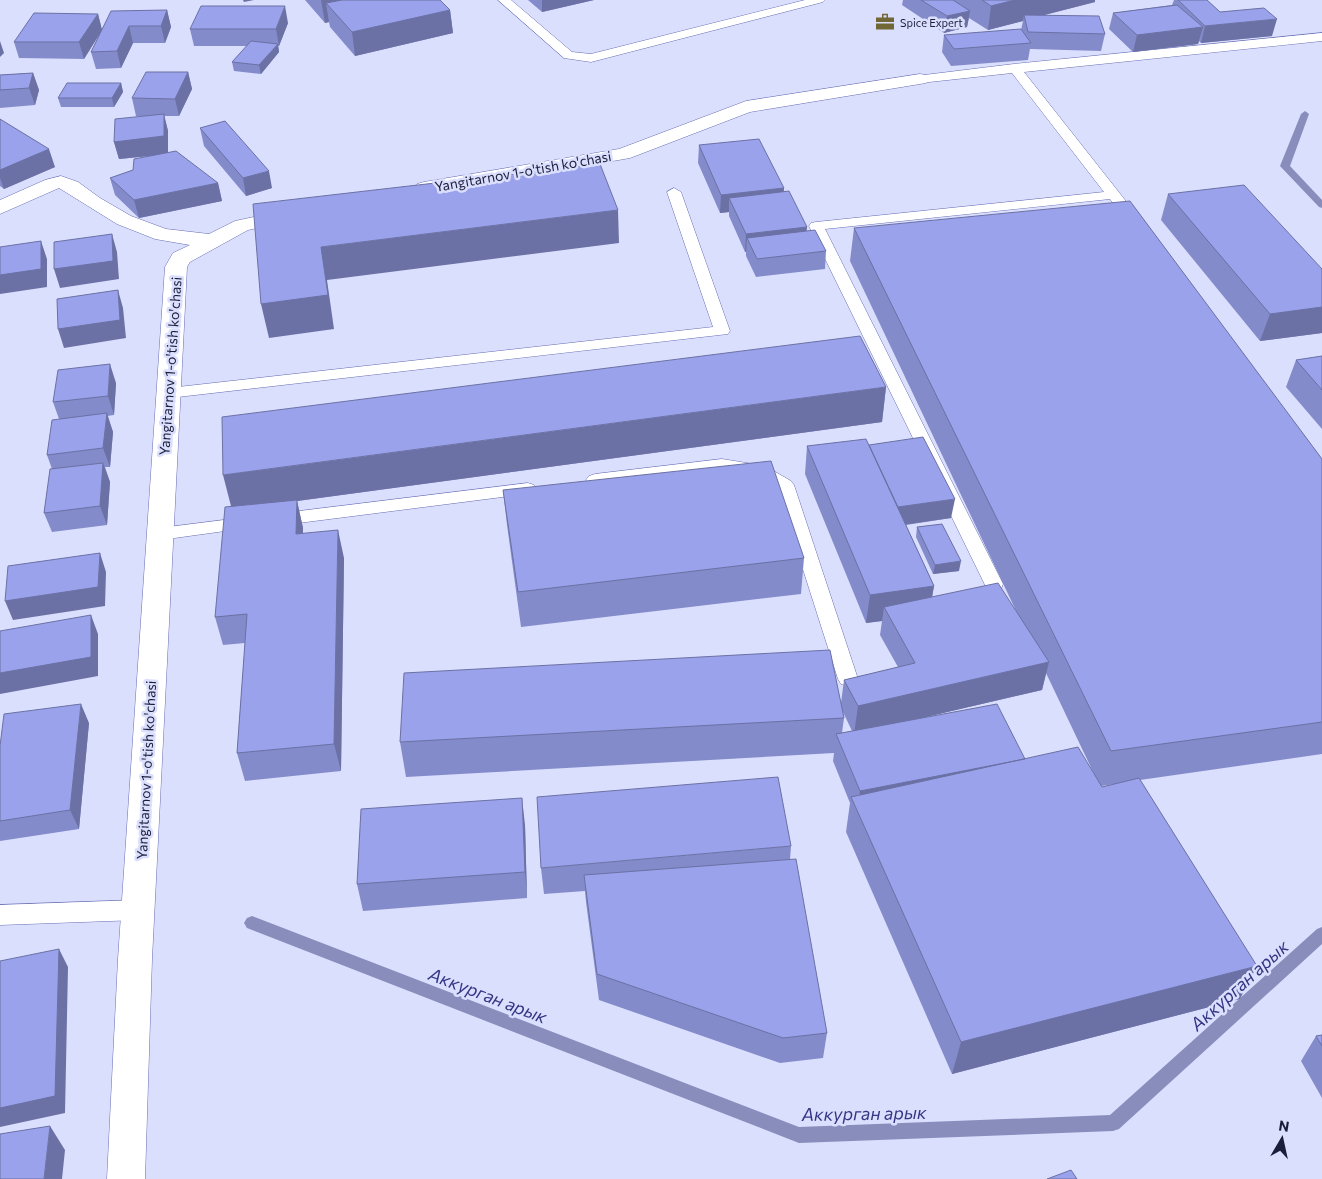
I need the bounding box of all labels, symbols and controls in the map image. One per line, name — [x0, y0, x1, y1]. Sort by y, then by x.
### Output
office icon: Spice Expert — [874, 11, 896, 33]
place label: Spice Expert — [900, 16, 963, 29]
street label: Yangitarnov 1-o'tish ko'chasi — [433, 147, 613, 195]
street label: Yangitarnov 1-o'tish ko'chasi — [155, 276, 185, 456]
street label: Yangitarnov 1-o'tish ko'chasi — [133, 680, 159, 860]
water label: Аккурган арык — [1184, 935, 1293, 1036]
water label: Аккурган арык — [425, 962, 551, 1028]
water label: Аккурган арык — [800, 1101, 927, 1125]
north arrow — [1257, 1114, 1307, 1164]
text: N — [1278, 1116, 1291, 1135]

